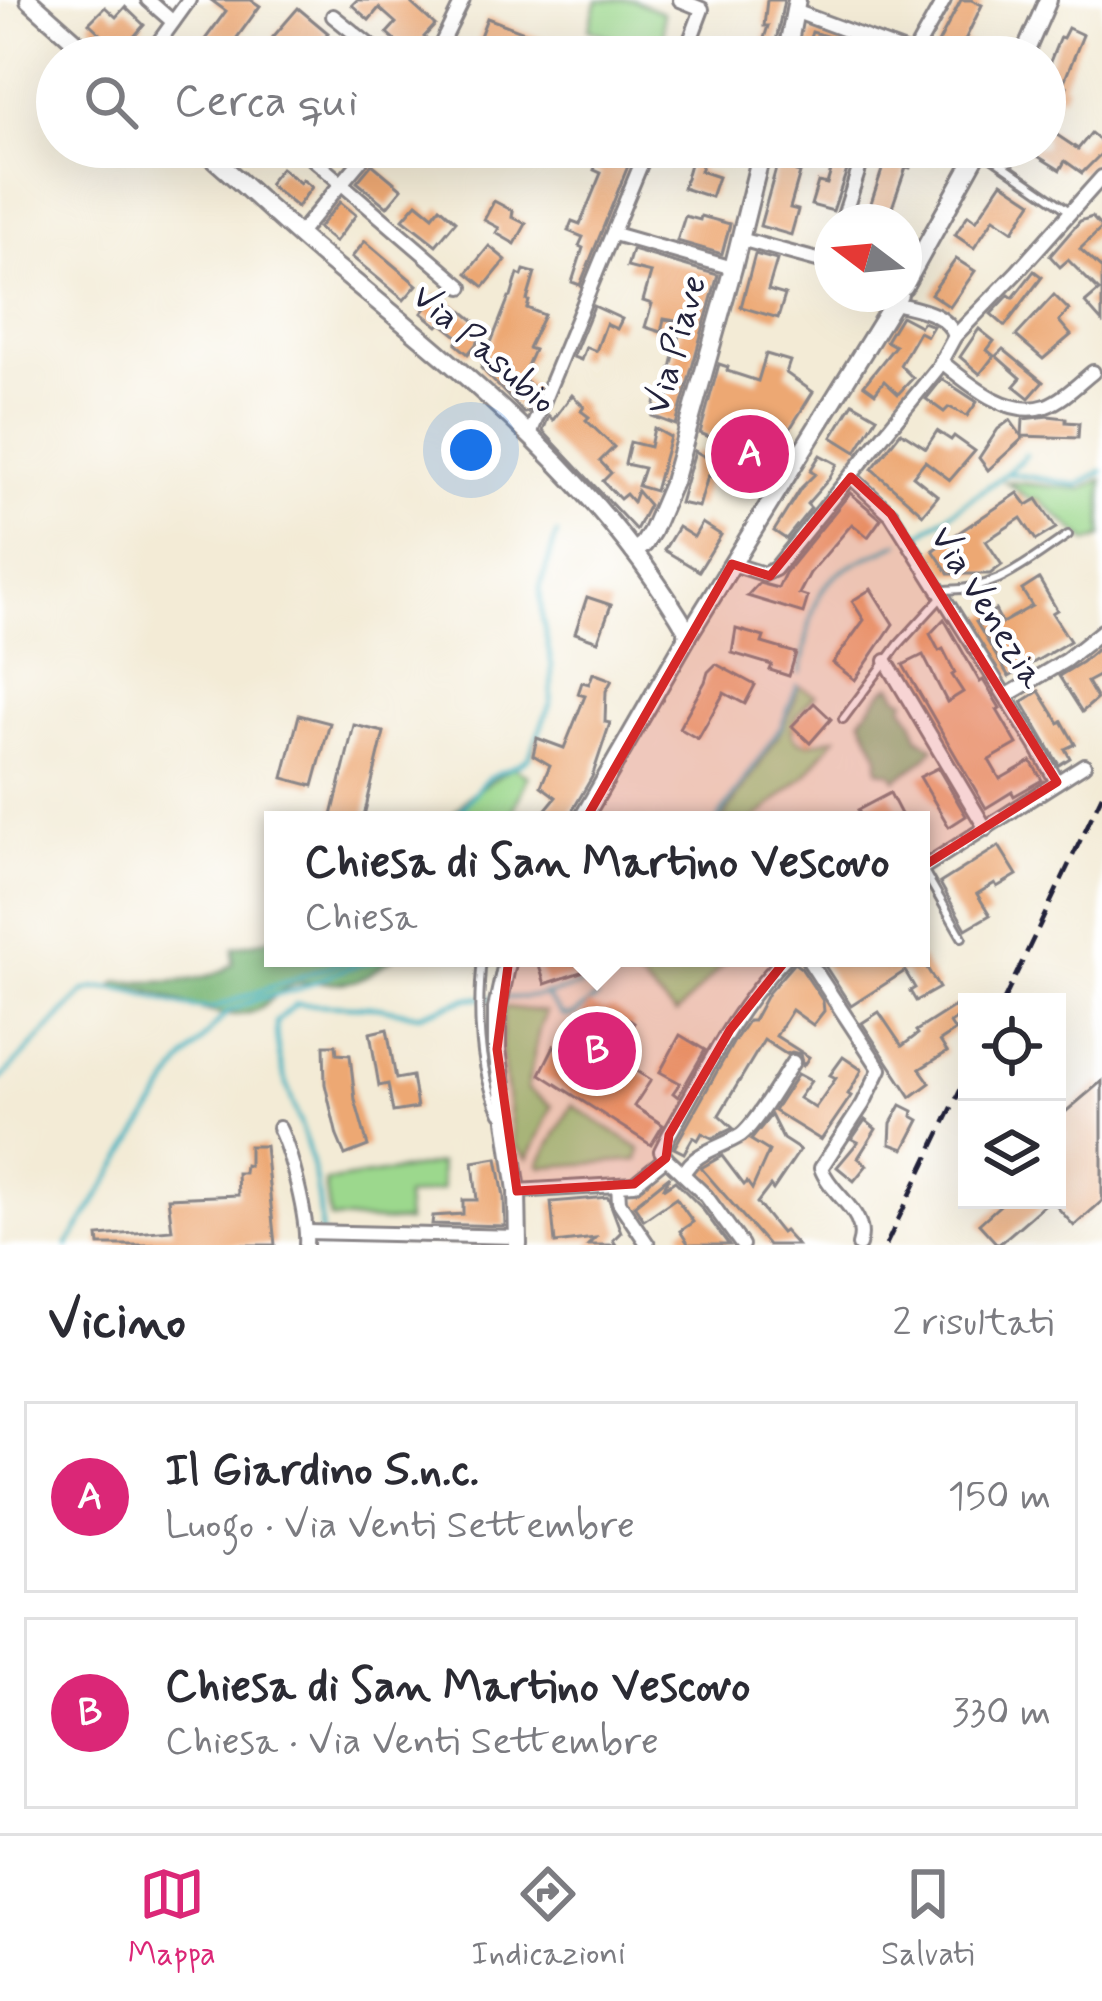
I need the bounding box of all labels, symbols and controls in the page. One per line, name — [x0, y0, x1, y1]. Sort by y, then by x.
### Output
search box — [36, 36, 1066, 168]
icon: search — [78, 69, 144, 135]
text: Cerca qui — [174, 73, 358, 132]
north arrow — [814, 204, 922, 312]
street label: Via Piave — [635, 270, 719, 420]
street label: Via Pasubio — [401, 274, 565, 426]
pin: A — [711, 409, 789, 499]
your location — [441, 420, 501, 480]
street label: Via Venezia — [918, 518, 1055, 698]
popup — [264, 811, 930, 967]
text: Chiesa di San Martino Vescovo — [304, 834, 890, 893]
text: Chiesa — [304, 893, 418, 944]
map controls — [958, 993, 1066, 1209]
button: locate — [958, 993, 1066, 1101]
pin: B — [558, 1006, 636, 1096]
button: layers — [958, 1101, 1066, 1209]
text: Vicino — [48, 1290, 186, 1356]
text: 2 risultati — [892, 1298, 1054, 1349]
text: Il Giardino S.n.c. — [165, 1442, 479, 1501]
text: A — [77, 1472, 103, 1523]
text: 150 m — [948, 1472, 1051, 1523]
text: Luogo · Via Venti Settembre — [165, 1501, 635, 1552]
text: Chiesa di San Martino Vescovo — [165, 1658, 750, 1717]
text: B — [78, 1688, 102, 1739]
text: 330 m — [952, 1688, 1051, 1739]
text: Chiesa · Via Venti Settembre — [165, 1717, 659, 1768]
tab: Mappa — [128, 1861, 216, 1977]
tab: Indicazioni — [471, 1861, 626, 1977]
tab: Salvati — [881, 1861, 974, 1977]

